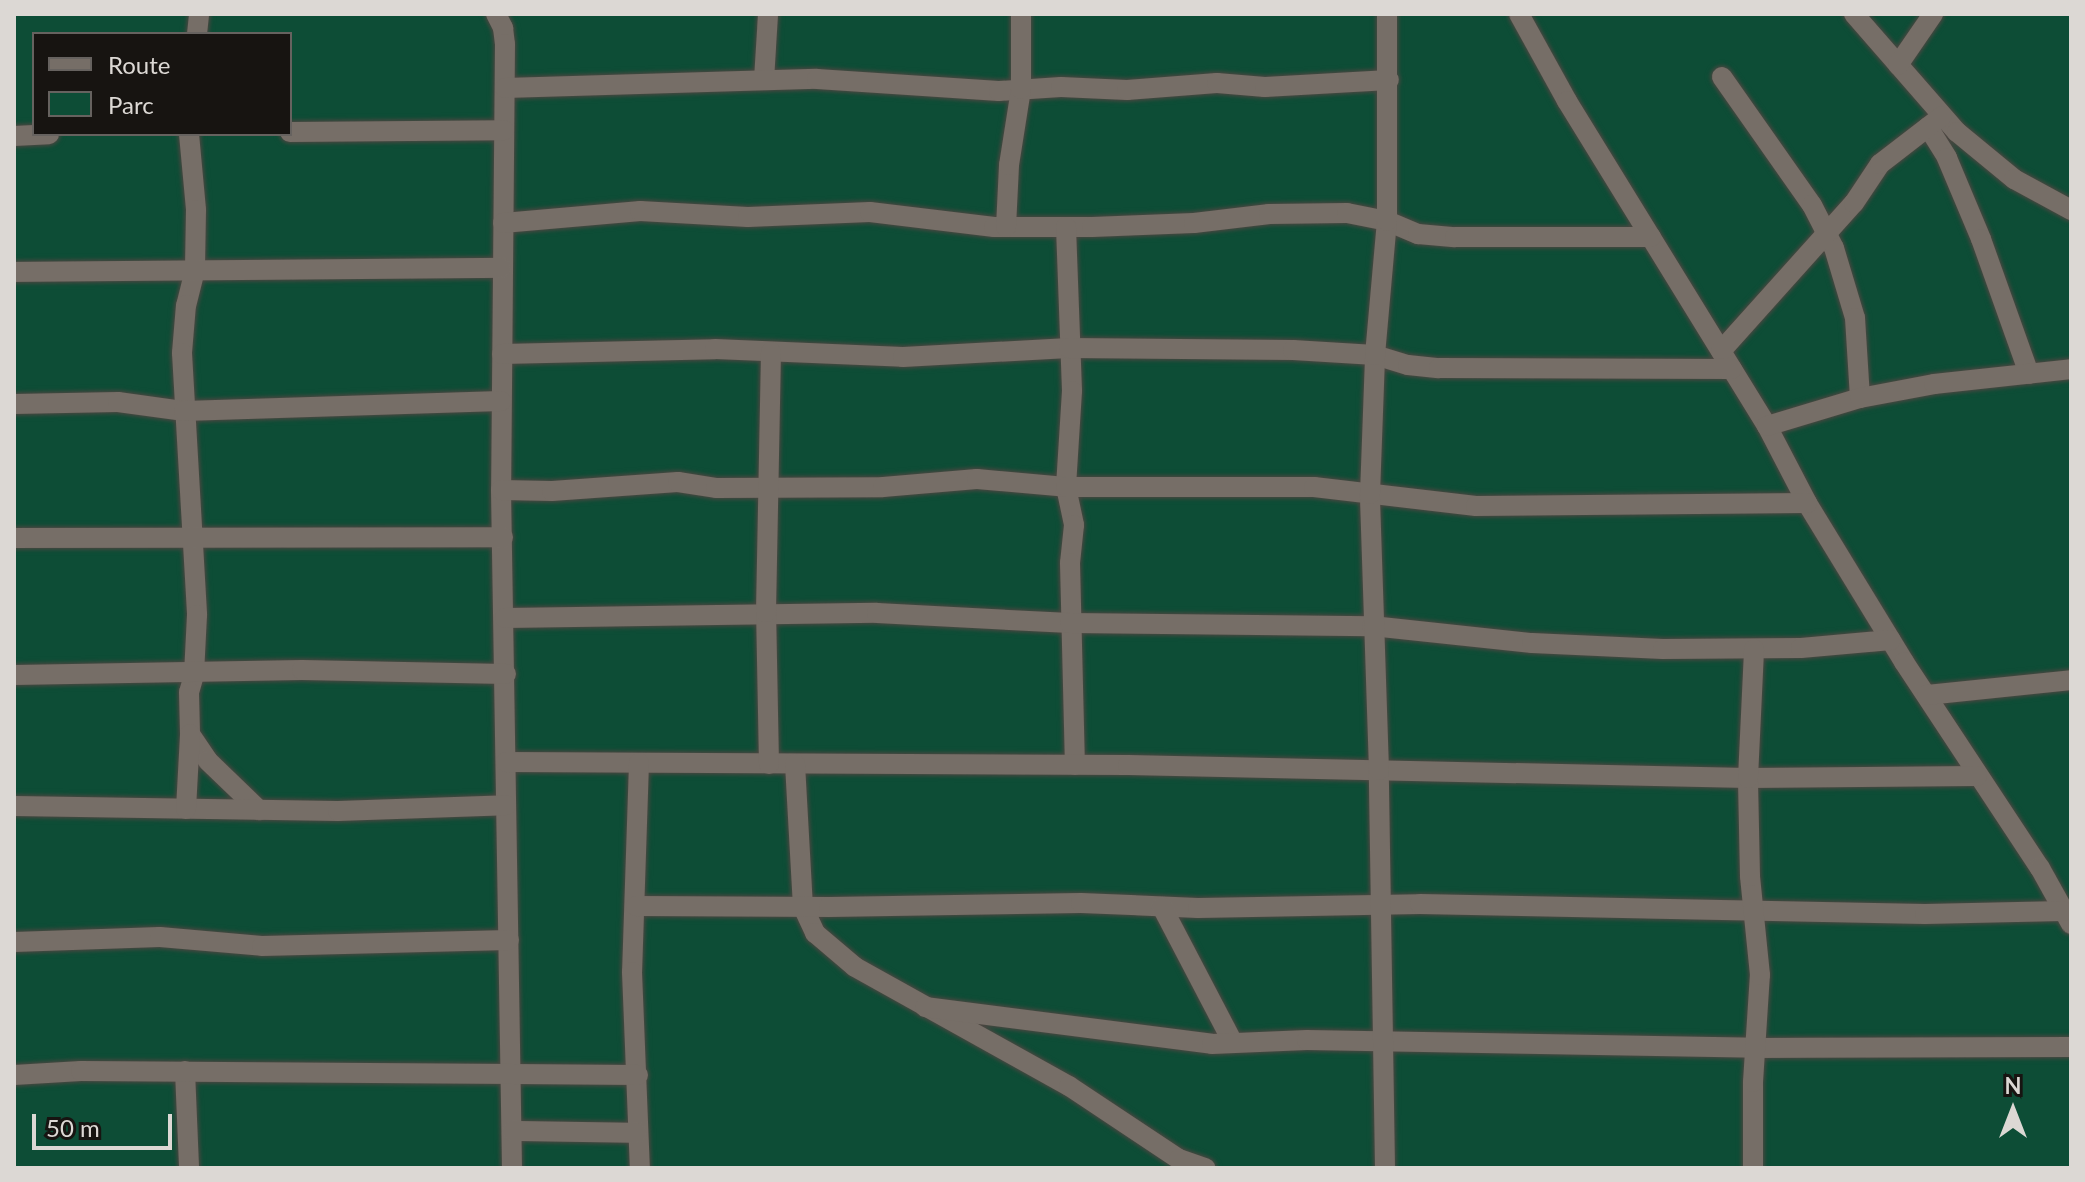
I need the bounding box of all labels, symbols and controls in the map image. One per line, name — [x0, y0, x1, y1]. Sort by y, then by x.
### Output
legend — [32, 32, 292, 136]
text: Route — [108, 50, 170, 79]
text: Parc — [108, 90, 154, 119]
north arrow — [1973, 1070, 2053, 1150]
text: N — [2005, 1072, 2021, 1099]
scale bar — [36, 1098, 176, 1148]
text: 50 m — [46, 1113, 100, 1142]

